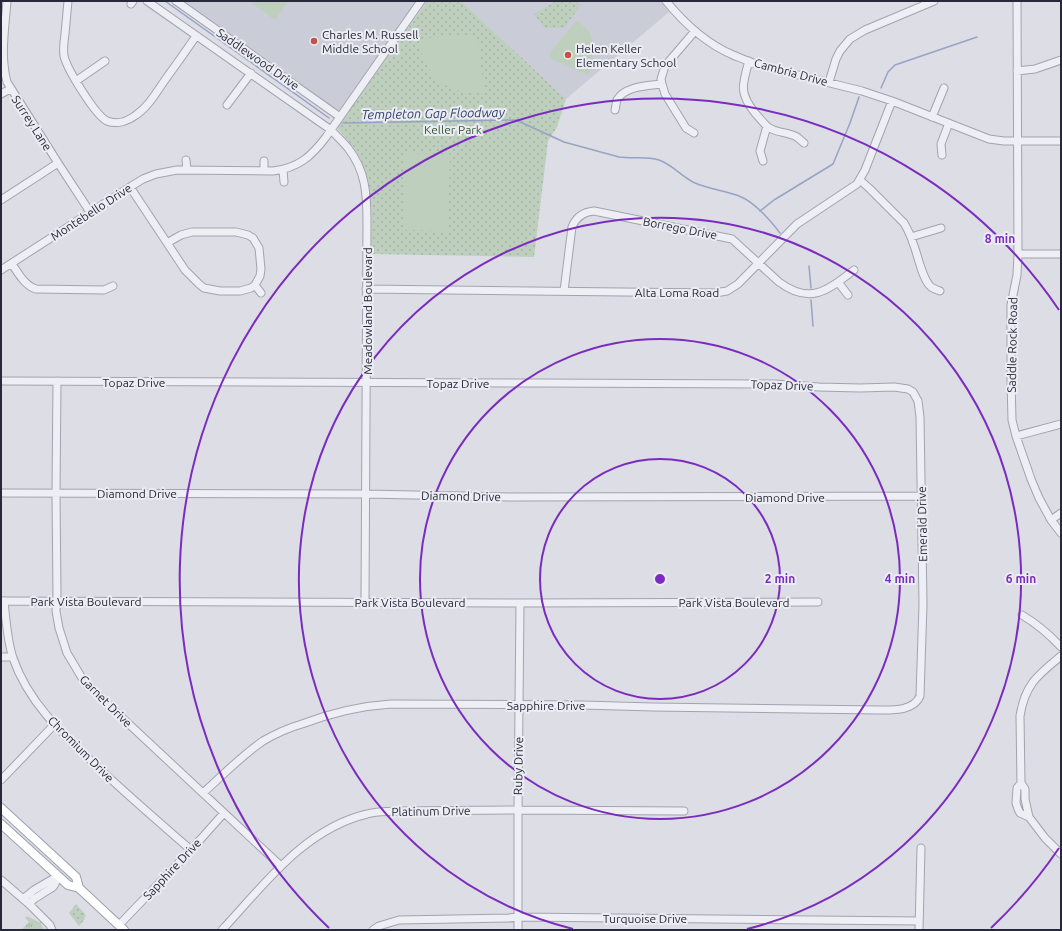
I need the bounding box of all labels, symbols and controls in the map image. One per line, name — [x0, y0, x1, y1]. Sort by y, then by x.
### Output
street label: Saddlewood Drive — [214, 26, 302, 92]
place label: Charles M. Russell Middle School — [322, 28, 418, 55]
marker: Charles M. Russell Middle School — [309, 36, 319, 46]
place label: Helen Keller Elementary School — [576, 42, 676, 69]
marker: Helen Keller Elementary School — [563, 50, 573, 60]
street label: Cambria Drive — [753, 56, 829, 88]
street label: Surrey Lane — [9, 93, 55, 153]
water label: Templeton Gap Floodway — [361, 105, 506, 121]
park label: Keller Park — [424, 123, 482, 136]
street label: Montebello Drive — [48, 181, 134, 243]
street label: Borrego Drive — [642, 214, 718, 242]
text: 8 min — [985, 232, 1015, 245]
street label: Meadowland Boulevard — [361, 247, 374, 375]
street label: Alta Loma Road — [635, 286, 719, 299]
street label: Saddle Rock Road — [1005, 297, 1019, 393]
street label: Topaz Drive — [103, 376, 165, 389]
street label: Topaz Drive — [427, 377, 489, 390]
street label: Topaz Drive — [750, 377, 814, 393]
street label: Emerald Drive — [915, 486, 929, 562]
street label: Diamond Drive — [97, 487, 177, 500]
street label: Diamond Drive — [421, 489, 501, 503]
street label: Diamond Drive — [745, 491, 825, 504]
centre of rings — [653, 572, 667, 586]
text: 2 min — [765, 572, 795, 585]
text: 4 min — [885, 572, 915, 585]
text: 6 min — [1006, 572, 1036, 585]
street label: Park Vista Boulevard — [30, 595, 142, 608]
street label: Park Vista Boulevard — [354, 596, 466, 609]
street label: Park Vista Boulevard — [678, 596, 790, 609]
street label: Garnet Drive — [77, 672, 135, 730]
street label: Sapphire Drive — [507, 699, 585, 712]
street label: Chromium Drive — [46, 714, 116, 784]
street label: Ruby Drive — [511, 737, 525, 795]
street label: Platinum Drive — [391, 804, 471, 818]
street label: Sapphire Drive — [140, 836, 204, 902]
street label: Turquoise Drive — [603, 912, 687, 925]

